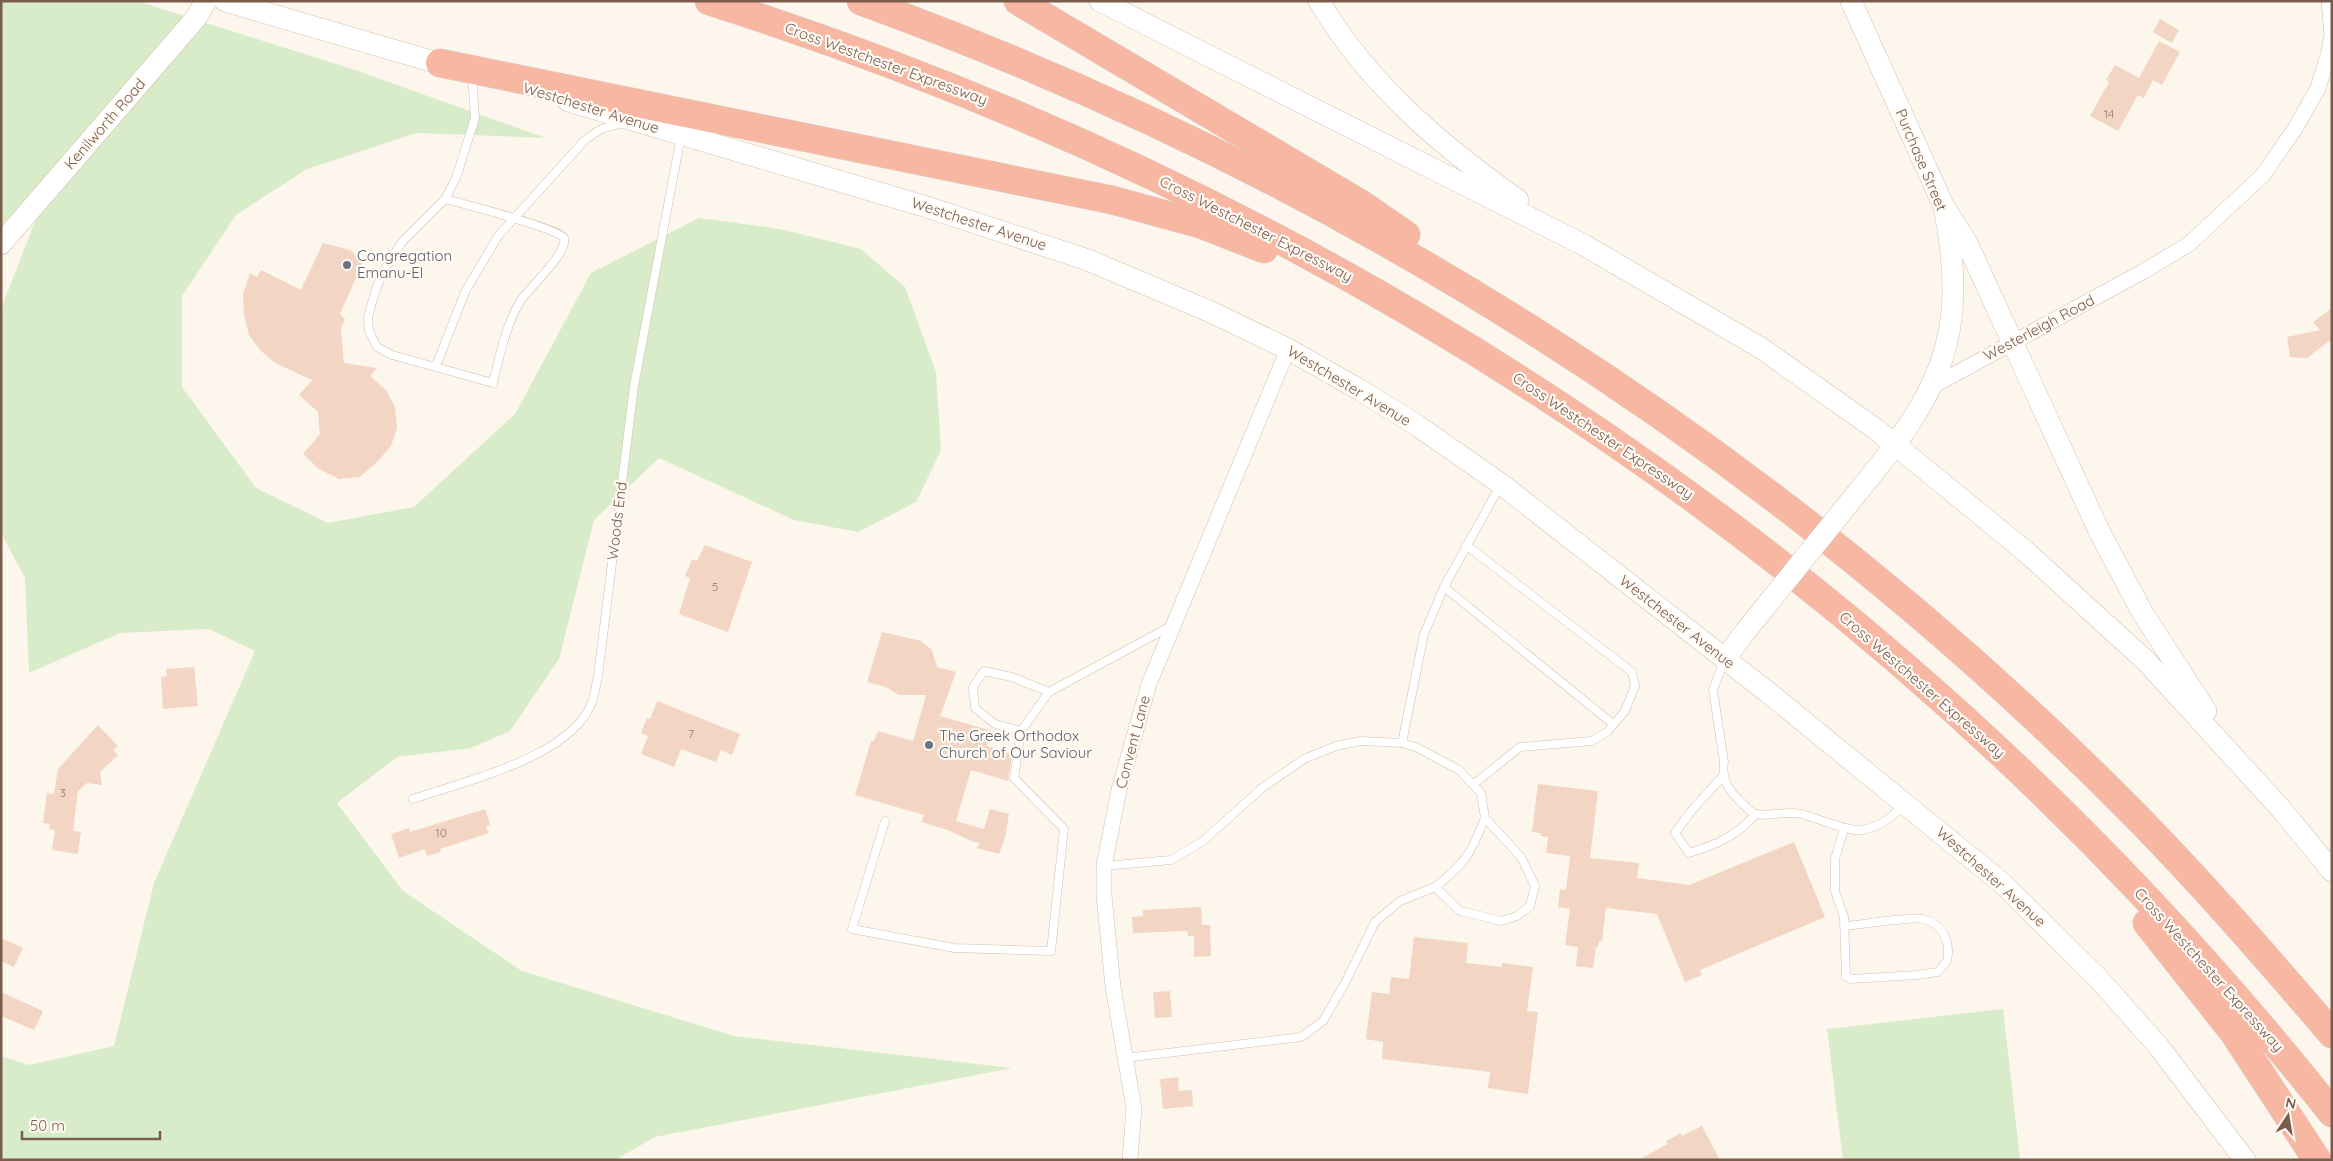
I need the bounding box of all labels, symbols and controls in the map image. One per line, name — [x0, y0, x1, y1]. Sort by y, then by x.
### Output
street label: Cross Westchester Expressway — [782, 18, 990, 109]
street label: Kenilworth Road — [60, 74, 149, 173]
street label: Westchester Avenue — [521, 78, 661, 137]
street label: Purchase Street — [1891, 106, 1951, 214]
house number: 14 — [2104, 106, 2114, 121]
street label: Cross Westchester Expressway — [1156, 171, 1356, 286]
street label: Westchester Avenue — [909, 193, 1049, 254]
place label: Congregation Emanu-El — [357, 246, 452, 282]
marker: Congregation Emanu-El — [341, 259, 353, 271]
street label: Westerleigh Road — [1980, 290, 2098, 365]
street label: Westchester Avenue — [1284, 341, 1415, 430]
street label: Cross Westchester Expressway — [1509, 368, 1697, 503]
street label: Woods End — [602, 481, 631, 561]
street label: Westchester Avenue — [1616, 571, 1739, 673]
house number: 5 — [712, 579, 718, 594]
street label: Cross Westchester Expressway — [1835, 607, 2009, 762]
street label: Convent Lane — [1111, 693, 1154, 791]
house number: 7 — [688, 726, 694, 741]
place label: The Greek Orthodox Church of Our Saviour — [939, 726, 1092, 762]
marker: The Greek Orthodox Church of Our Saviour — [923, 739, 935, 751]
house number: 3 — [60, 785, 66, 800]
street label: Westchester Avenue — [1932, 822, 2050, 931]
house number: 10 — [435, 825, 447, 840]
street label: Cross Westchester Expressway — [2131, 884, 2288, 1056]
north arrow — [2263, 1091, 2313, 1141]
text: N — [2284, 1093, 2298, 1113]
scale bar — [22, 1108, 160, 1140]
text: 50 m — [30, 1116, 65, 1135]

